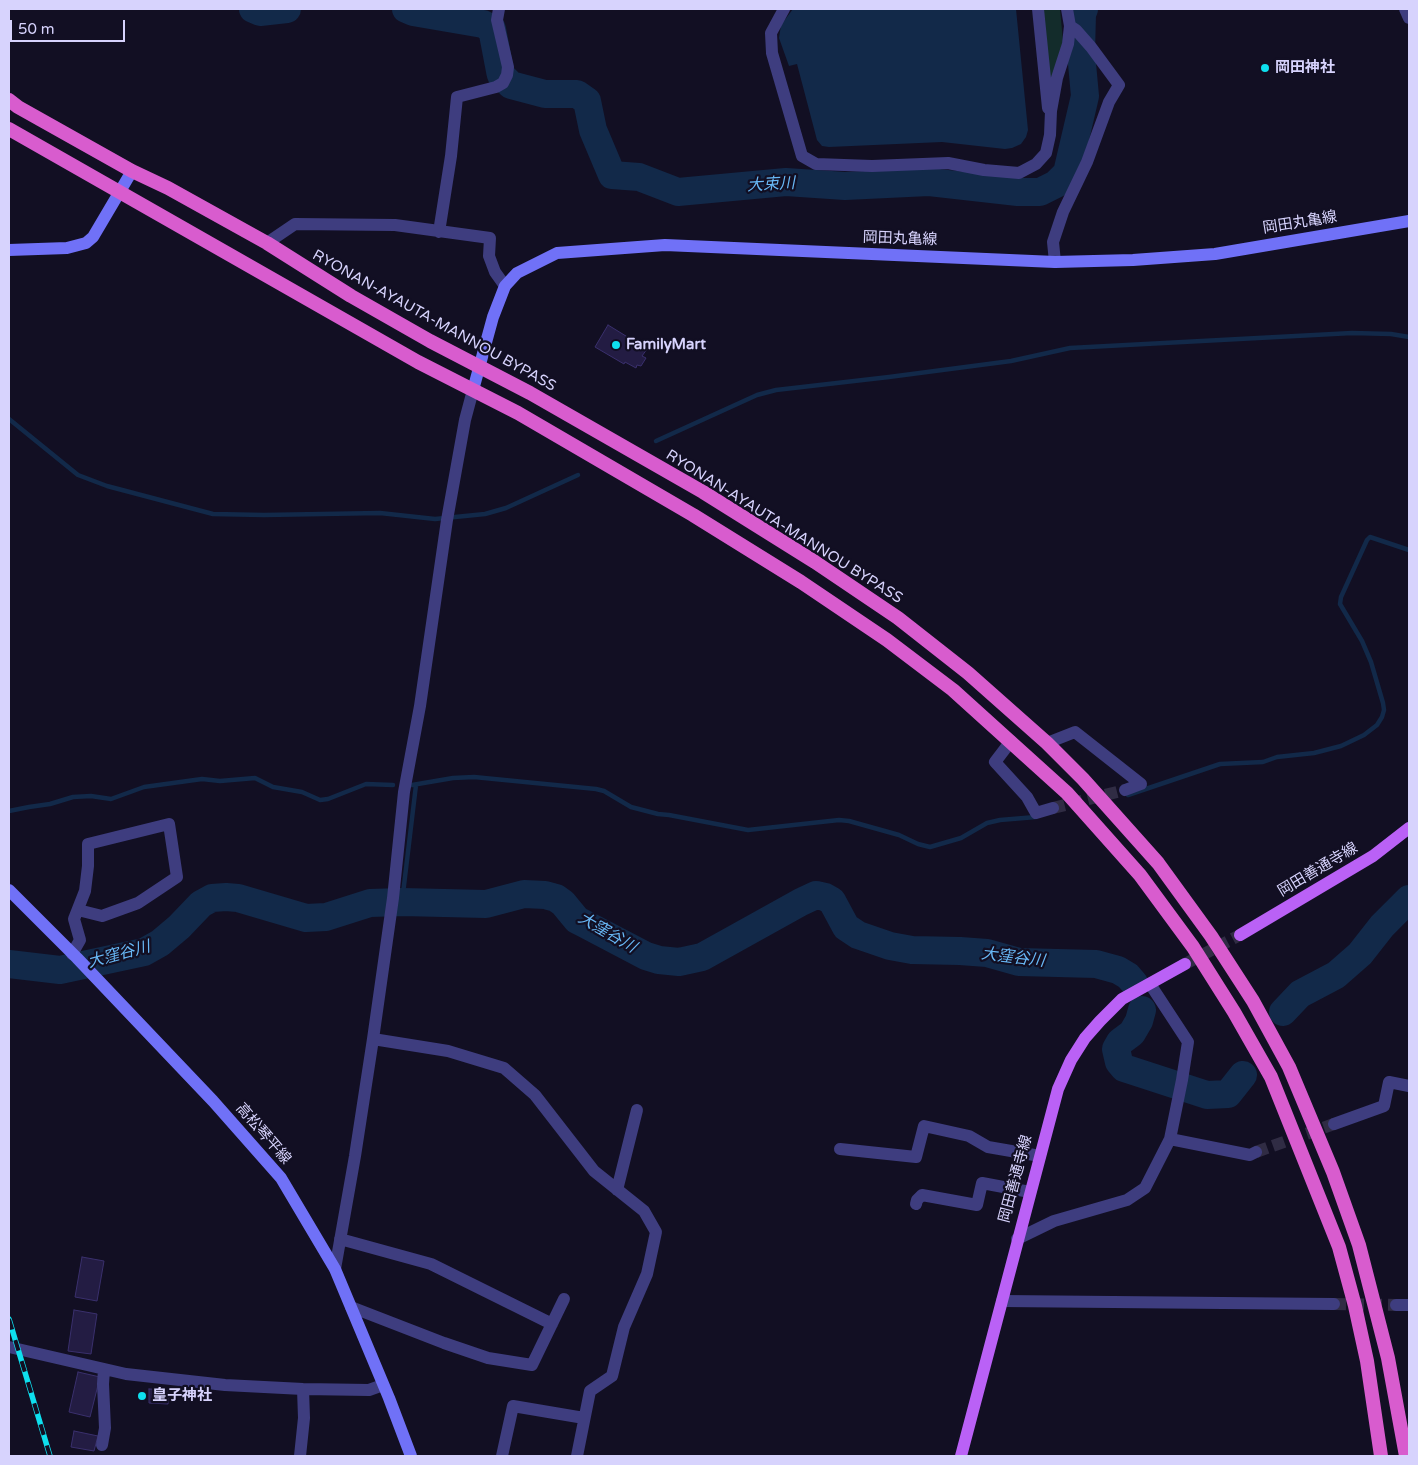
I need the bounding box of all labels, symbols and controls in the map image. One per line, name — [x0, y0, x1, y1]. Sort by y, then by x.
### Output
scale bar — [12, 10, 128, 42]
text: 50 m — [18, 20, 55, 38]
place label: 岡田神社 — [1275, 59, 1335, 77]
marker: 岡田神社 — [1259, 62, 1271, 74]
water label: 大束川 — [747, 174, 795, 196]
street label: 岡田丸亀線 — [1262, 208, 1338, 238]
street label: 岡田丸亀線 — [862, 229, 938, 249]
street label: RYONAN-AYAUTA-MANNOU BYPASS — [309, 246, 559, 396]
place label: FamilyMart — [626, 336, 706, 354]
marker: FamilyMart — [610, 339, 622, 351]
street label: RYONAN-AYAUTA-MANNOU BYPASS — [662, 446, 906, 608]
street label: 岡田善通寺線 — [1275, 839, 1361, 901]
water label: 大窪谷川 — [574, 909, 640, 957]
water label: 大窪谷川 — [86, 937, 152, 973]
water label: 大窪谷川 — [980, 945, 1046, 971]
street label: 高松琴平線 — [232, 1100, 294, 1168]
street label: 岡田善通寺線 — [996, 1133, 1036, 1225]
place label: 皇子神社 — [152, 1387, 212, 1405]
marker: 皇子神社 — [136, 1390, 148, 1402]

